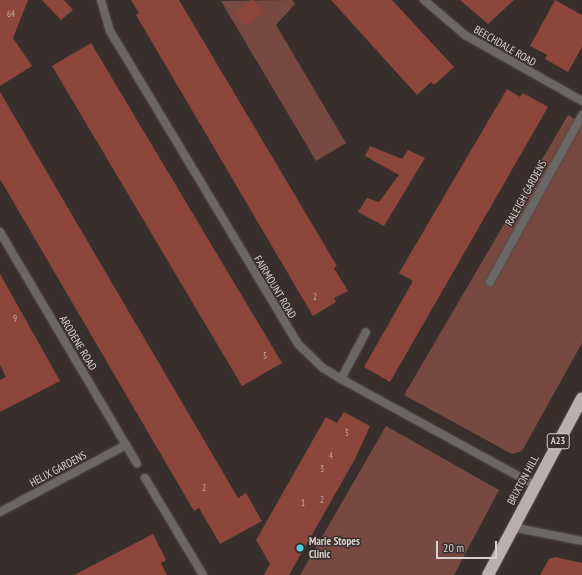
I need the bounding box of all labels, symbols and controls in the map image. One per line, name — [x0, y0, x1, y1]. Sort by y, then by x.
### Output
house number: 64 — [7, 9, 15, 19]
street label: BEECHDALE ROAD — [472, 23, 538, 69]
street label: RALEIGH GARDENS — [503, 158, 549, 228]
street label: FAIRMOUNT ROAD — [251, 253, 299, 321]
house number: 2 — [313, 292, 317, 302]
street label: ARODENE ROAD — [57, 313, 99, 373]
house number: 9 — [13, 314, 17, 324]
house number: 5 — [263, 351, 267, 361]
house number: 5 — [345, 428, 349, 438]
road number: A23 — [546, 433, 570, 449]
street label: HELIX GARDENS — [27, 448, 89, 490]
house number: 4 — [329, 451, 333, 461]
street label: BRIXTON HILL — [504, 453, 542, 507]
house number: 3 — [320, 464, 324, 474]
house number: 2 — [202, 483, 206, 493]
house number: 2 — [320, 495, 324, 505]
house number: 1 — [301, 498, 305, 508]
scale bar — [438, 533, 499, 559]
place label: Marie Stopes Clinic — [309, 535, 360, 561]
text: 20 m — [443, 540, 464, 555]
marker: Marie Stopes Clinic — [294, 542, 306, 554]

